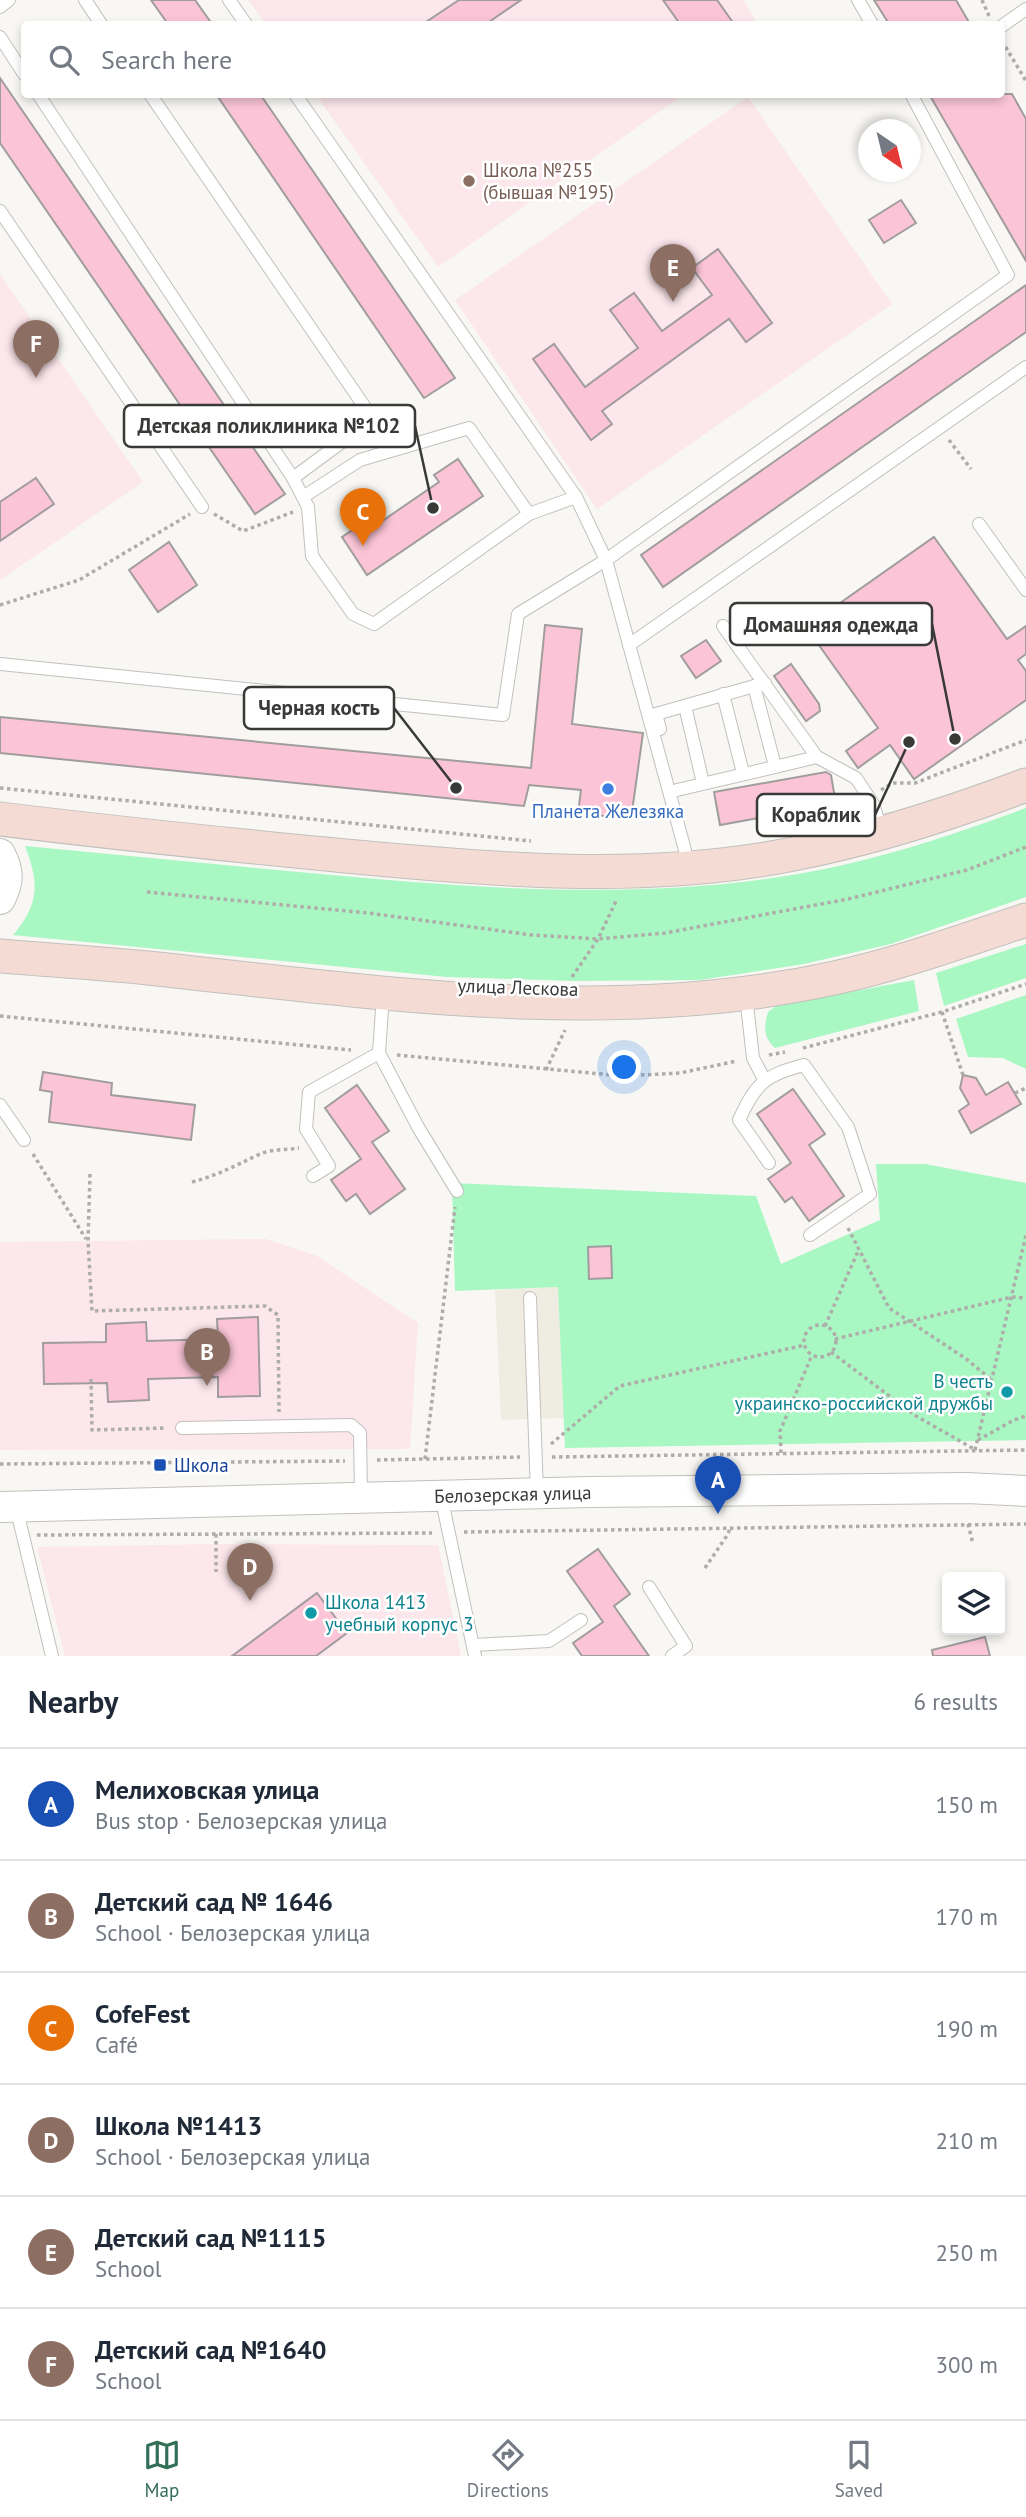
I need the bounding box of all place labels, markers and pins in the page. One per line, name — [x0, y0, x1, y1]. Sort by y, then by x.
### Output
place label: Школа №255 (бывшая №195) — [483, 158, 614, 204]
marker: Школа №255 (бывшая №195) — [461, 173, 477, 189]
pin: E — [650, 244, 696, 302]
pin: F — [13, 320, 59, 378]
callout: Детская поликлиника №102 — [124, 405, 415, 447]
pin: C — [340, 488, 386, 546]
callout: Домашняя одежда — [730, 603, 932, 645]
callout: Черная кость — [244, 687, 394, 729]
marker: Планета Железяка — [600, 781, 616, 797]
callout: Кораблик — [757, 794, 875, 836]
place label: Планета Железяка — [532, 799, 684, 823]
pin: B — [184, 1328, 230, 1386]
place label: В честь украинско-российской дружбы — [735, 1369, 993, 1415]
marker: В честь украинско-российской дружбы — [999, 1384, 1015, 1400]
place label: Школа — [174, 1453, 229, 1477]
pin: A — [695, 1456, 741, 1514]
marker: Школа — [152, 1457, 168, 1473]
pin: D — [227, 1543, 273, 1601]
place label: Школа 1413 учебный корпус 3 — [325, 1590, 474, 1636]
marker: Школа 1413 учебный корпус 3 — [303, 1605, 319, 1621]

